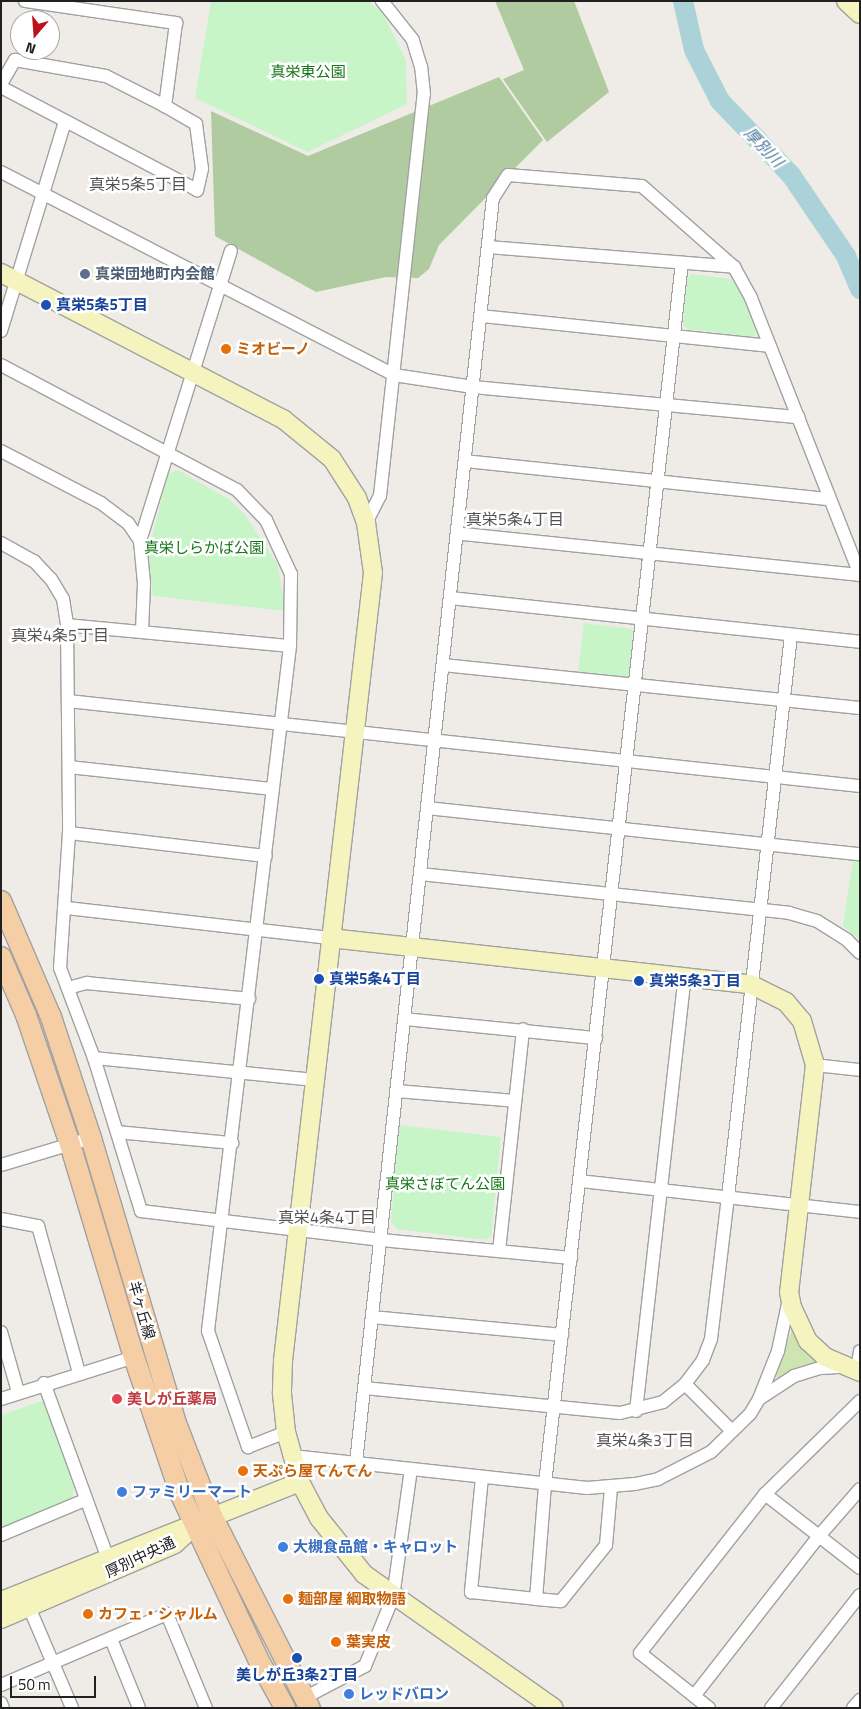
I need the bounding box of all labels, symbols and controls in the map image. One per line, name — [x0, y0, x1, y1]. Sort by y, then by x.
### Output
north arrow — [10, 10, 60, 60]
text: N — [23, 37, 38, 60]
park label: 真栄東公園 — [271, 63, 345, 81]
water label: 厚別川 — [740, 123, 788, 171]
district label: 真栄5条5丁目 — [89, 174, 187, 194]
place label: 真栄団地町内会館 — [95, 265, 215, 283]
marker: 真栄団地町内会館 — [79, 268, 91, 280]
place label: 真栄5条5丁目 — [56, 296, 148, 314]
marker: 真栄5条5丁目 — [40, 299, 52, 311]
place label: ミオビーノ — [236, 340, 311, 358]
marker: ミオビーノ — [220, 343, 232, 355]
district label: 真栄5条4丁目 — [466, 509, 564, 529]
park label: 真栄しらかば公園 — [144, 539, 264, 557]
district label: 真栄4条5丁目 — [11, 625, 109, 645]
place label: 真栄5条4丁目 — [329, 970, 421, 988]
place label: 真栄5条3丁目 — [649, 972, 741, 990]
marker: 真栄5条4丁目 — [313, 973, 325, 985]
marker: 真栄5条3丁目 — [633, 975, 645, 987]
park label: 真栄さぼてん公園 — [385, 1175, 505, 1193]
district label: 真栄4条4丁目 — [278, 1207, 376, 1227]
street label: 羊ヶ丘線 — [125, 1279, 159, 1341]
place label: 美しが丘薬局 — [127, 1390, 217, 1408]
marker: 美しが丘薬局 — [111, 1393, 123, 1405]
district label: 真栄4条3丁目 — [596, 1430, 694, 1450]
place label: 天ぷら屋てんてん — [253, 1462, 373, 1480]
marker: 天ぷら屋てんてん — [237, 1465, 249, 1477]
place label: ファミリーマート — [132, 1483, 252, 1501]
marker: ファミリーマート — [116, 1486, 128, 1498]
street label: 厚別中央通 — [102, 1533, 178, 1581]
place label: 大槻食品館・キャロット — [293, 1538, 458, 1556]
marker: 大槻食品館・キャロット — [277, 1541, 289, 1553]
place label: 麺部屋 綱取物語 — [298, 1590, 406, 1608]
marker: 麺部屋 綱取物語 — [282, 1593, 294, 1605]
place label: カフェ・シャルム — [98, 1605, 218, 1623]
marker: カフェ・シャルム — [82, 1608, 94, 1620]
place label: 葉実皮 — [346, 1633, 391, 1651]
marker: 葉実皮 — [330, 1636, 342, 1648]
marker: 美しが丘3条2丁目 — [291, 1652, 303, 1664]
scale bar — [12, 1666, 99, 1698]
place label: 美しが丘3条2丁目 — [236, 1666, 358, 1684]
text: 50 m — [18, 1673, 51, 1696]
place label: レッドバロン — [359, 1685, 449, 1703]
marker: レッドバロン — [343, 1688, 355, 1700]

